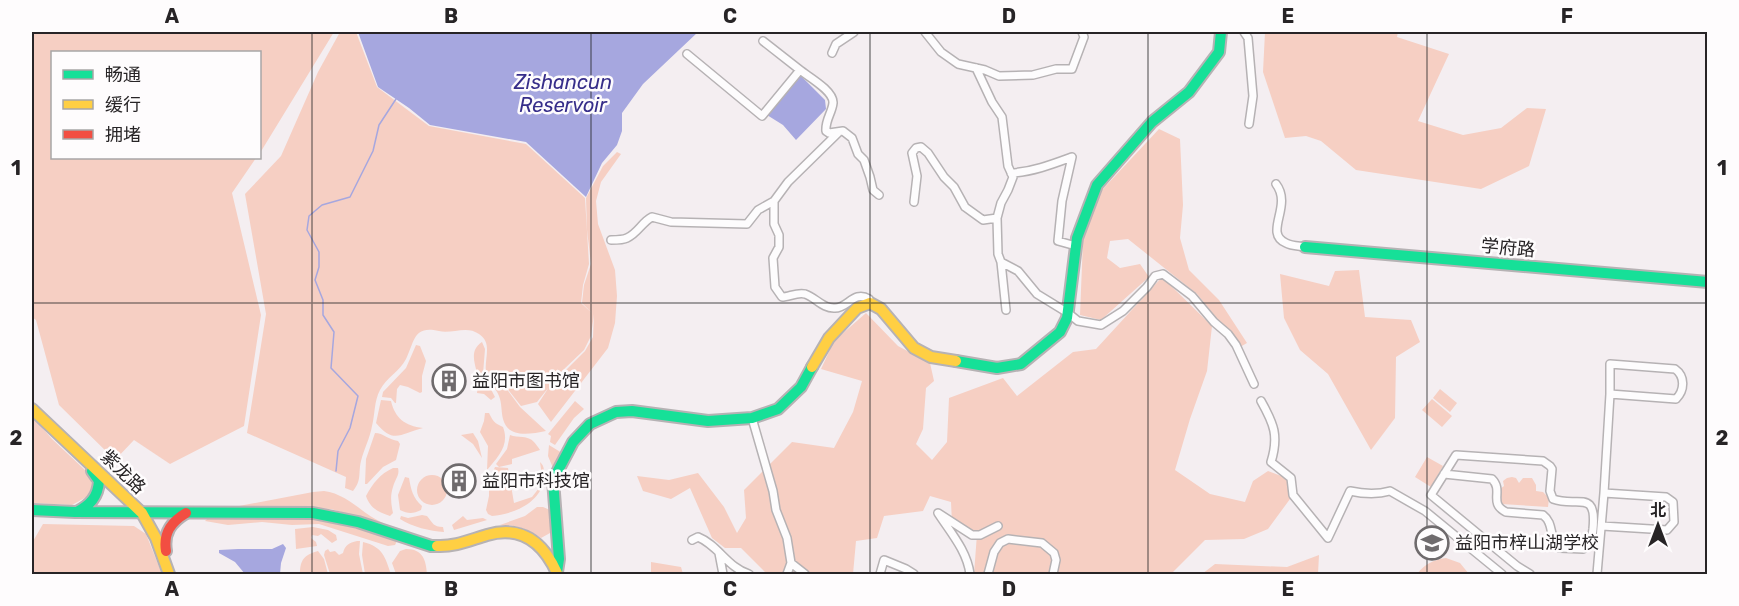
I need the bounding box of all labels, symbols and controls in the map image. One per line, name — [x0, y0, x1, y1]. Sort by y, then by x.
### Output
text: A — [165, 4, 180, 28]
text: B — [444, 4, 458, 28]
text: C — [723, 4, 737, 28]
text: D — [1002, 4, 1016, 28]
text: E — [1282, 4, 1294, 28]
text: F — [1561, 4, 1573, 28]
legend — [51, 51, 261, 159]
text: 畅通 — [105, 64, 141, 86]
water label: Zishancun Reservoir — [513, 70, 612, 117]
text: 缓行 — [105, 94, 141, 116]
text: 拥堵 — [105, 124, 141, 146]
text: 1 — [11, 156, 21, 180]
text: 1 — [1717, 156, 1727, 180]
street label: 学府路 — [1480, 235, 1536, 261]
building icon: 益阳市图书馆 — [431, 363, 467, 399]
place label: 益阳市图书馆 — [472, 370, 580, 392]
text: 2 — [10, 426, 23, 450]
text: 2 — [1716, 426, 1729, 450]
street label: 紫龙路 — [96, 445, 150, 499]
building icon: 益阳市科技馆 — [441, 463, 477, 499]
place label: 益阳市科技馆 — [482, 470, 590, 492]
north arrow — [1628, 495, 1688, 555]
text: 北 — [1650, 501, 1666, 520]
school or university icon: 益阳市梓山湖学校 — [1414, 525, 1450, 561]
place label: 益阳市梓山湖学校 — [1455, 532, 1599, 554]
text: A — [165, 577, 180, 601]
text: B — [444, 577, 458, 601]
text: C — [723, 577, 737, 601]
text: D — [1002, 577, 1016, 601]
text: E — [1282, 577, 1294, 601]
text: F — [1561, 577, 1573, 601]

